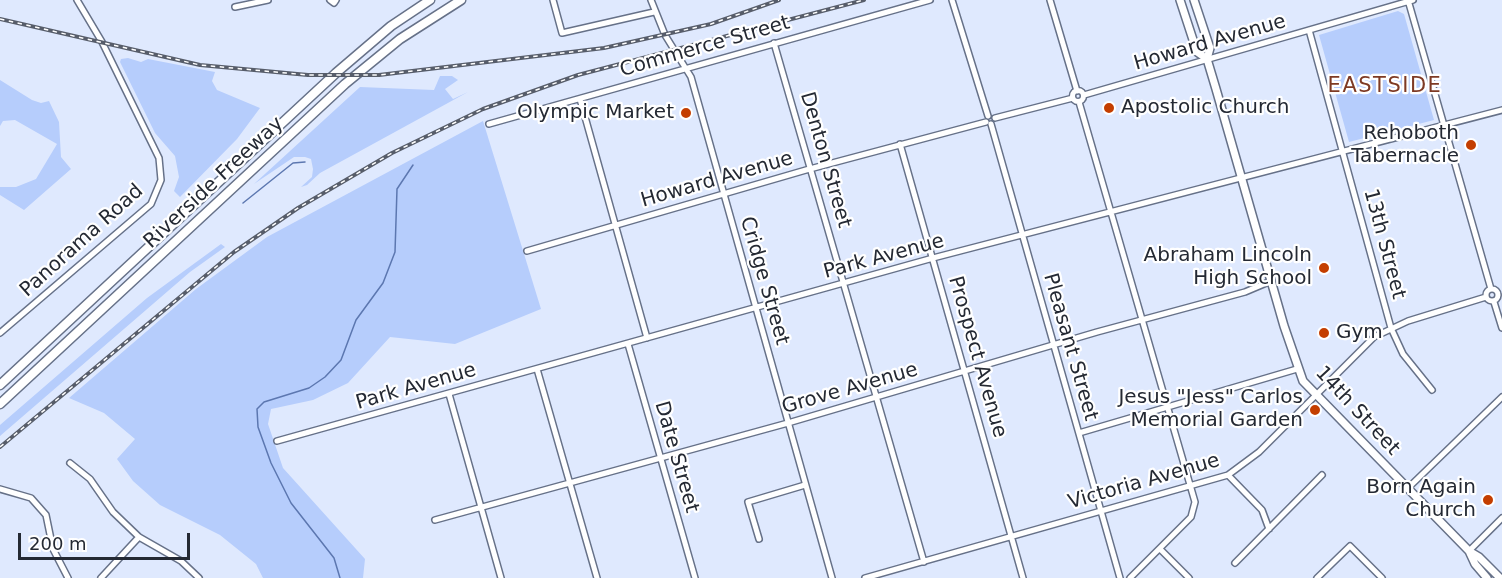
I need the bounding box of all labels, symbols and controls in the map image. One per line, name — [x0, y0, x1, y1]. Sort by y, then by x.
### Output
street label: Howard Avenue — [1131, 10, 1289, 76]
street label: Commerce Street — [617, 11, 793, 83]
district label: EASTSIDE — [1328, 74, 1442, 100]
street label: Denton Street — [794, 89, 856, 231]
place label: Apostolic Church — [1121, 96, 1289, 120]
place label: Olympic Market — [517, 101, 674, 125]
marker: Apostolic Church — [1102, 101, 1116, 115]
marker: Olympic Market — [679, 106, 693, 120]
street label: Riverside Freeway — [139, 112, 289, 254]
place label: Rehoboth Tabernacle — [1351, 122, 1459, 169]
marker: Rehoboth Tabernacle — [1464, 138, 1478, 152]
street label: Howard Avenue — [638, 147, 796, 213]
street label: Panorama Road — [16, 180, 148, 302]
street label: 13th Street — [1358, 186, 1410, 302]
street label: Cridge Street — [734, 214, 794, 348]
street label: Park Avenue — [821, 229, 947, 285]
place label: Abraham Lincoln High School — [1144, 244, 1312, 291]
marker: Abraham Lincoln High School — [1317, 261, 1331, 275]
street label: Pleasant Street — [1037, 270, 1103, 424]
street label: Prospect Avenue — [942, 274, 1012, 440]
place label: Gym — [1336, 321, 1383, 345]
marker: Gym — [1317, 326, 1331, 340]
street label: Park Avenue — [353, 358, 479, 416]
street label: Grove Avenue — [779, 358, 921, 420]
street label: 14th Street — [1310, 361, 1404, 461]
place label: Jesus "Jess" Carlos Memorial Garden — [1118, 386, 1303, 433]
street label: Date Street — [649, 398, 703, 516]
marker: Jesus "Jess" Carlos Memorial Garden — [1308, 403, 1322, 417]
street label: Victoria Avenue — [1065, 449, 1223, 515]
place label: Born Again Church — [1366, 476, 1476, 523]
marker: Born Again Church — [1481, 493, 1495, 507]
scale bar — [21, 521, 194, 559]
text: 200 m — [29, 533, 87, 554]

